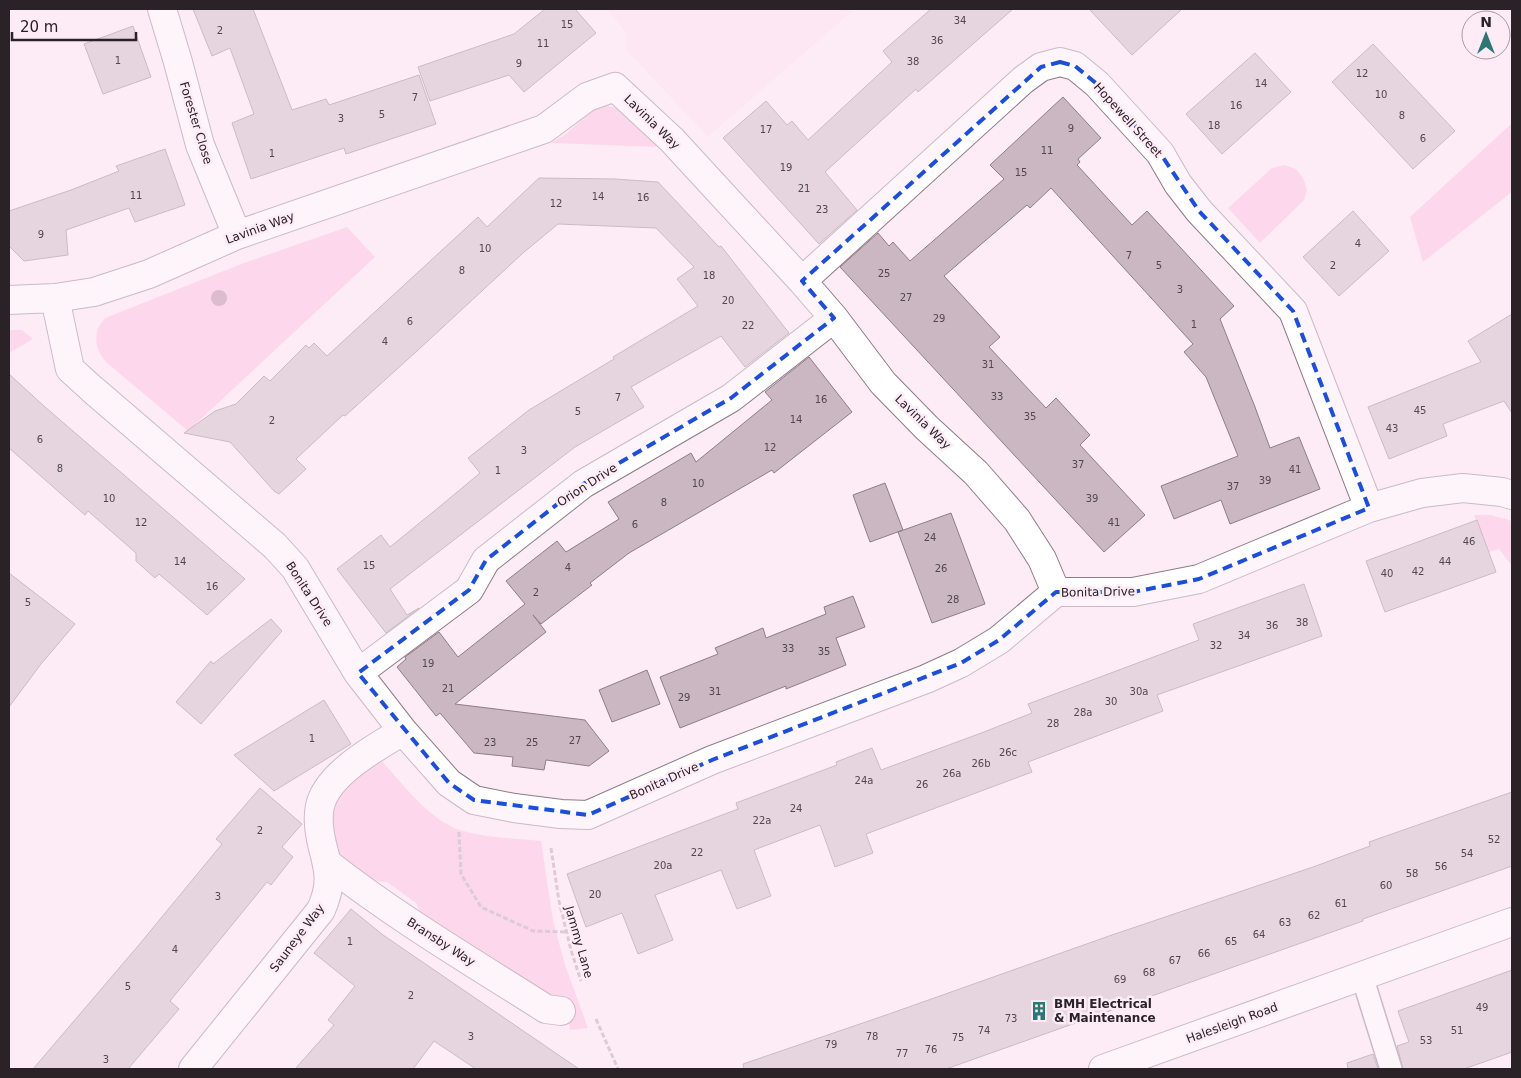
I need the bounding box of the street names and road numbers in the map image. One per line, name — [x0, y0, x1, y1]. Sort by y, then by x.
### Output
street label: Forester Close — [177, 80, 215, 166]
street label: Hopewell Street — [1091, 80, 1165, 160]
street label: Lavinia Way — [621, 92, 683, 152]
street label: Lavinia Way — [224, 209, 296, 247]
street label: Lavinia Way — [892, 392, 954, 452]
street label: Orion Drive — [554, 460, 620, 510]
street label: Bonita Drive — [283, 559, 335, 629]
street label: Bonita Drive — [1061, 584, 1135, 600]
street label: Bonita Drive — [627, 759, 701, 803]
street label: Sauneye Way — [267, 901, 327, 975]
street label: Jammy Lane — [562, 903, 596, 980]
street label: Bransby Way — [404, 915, 478, 969]
street label: Halesleigh Road — [1184, 1000, 1280, 1046]

